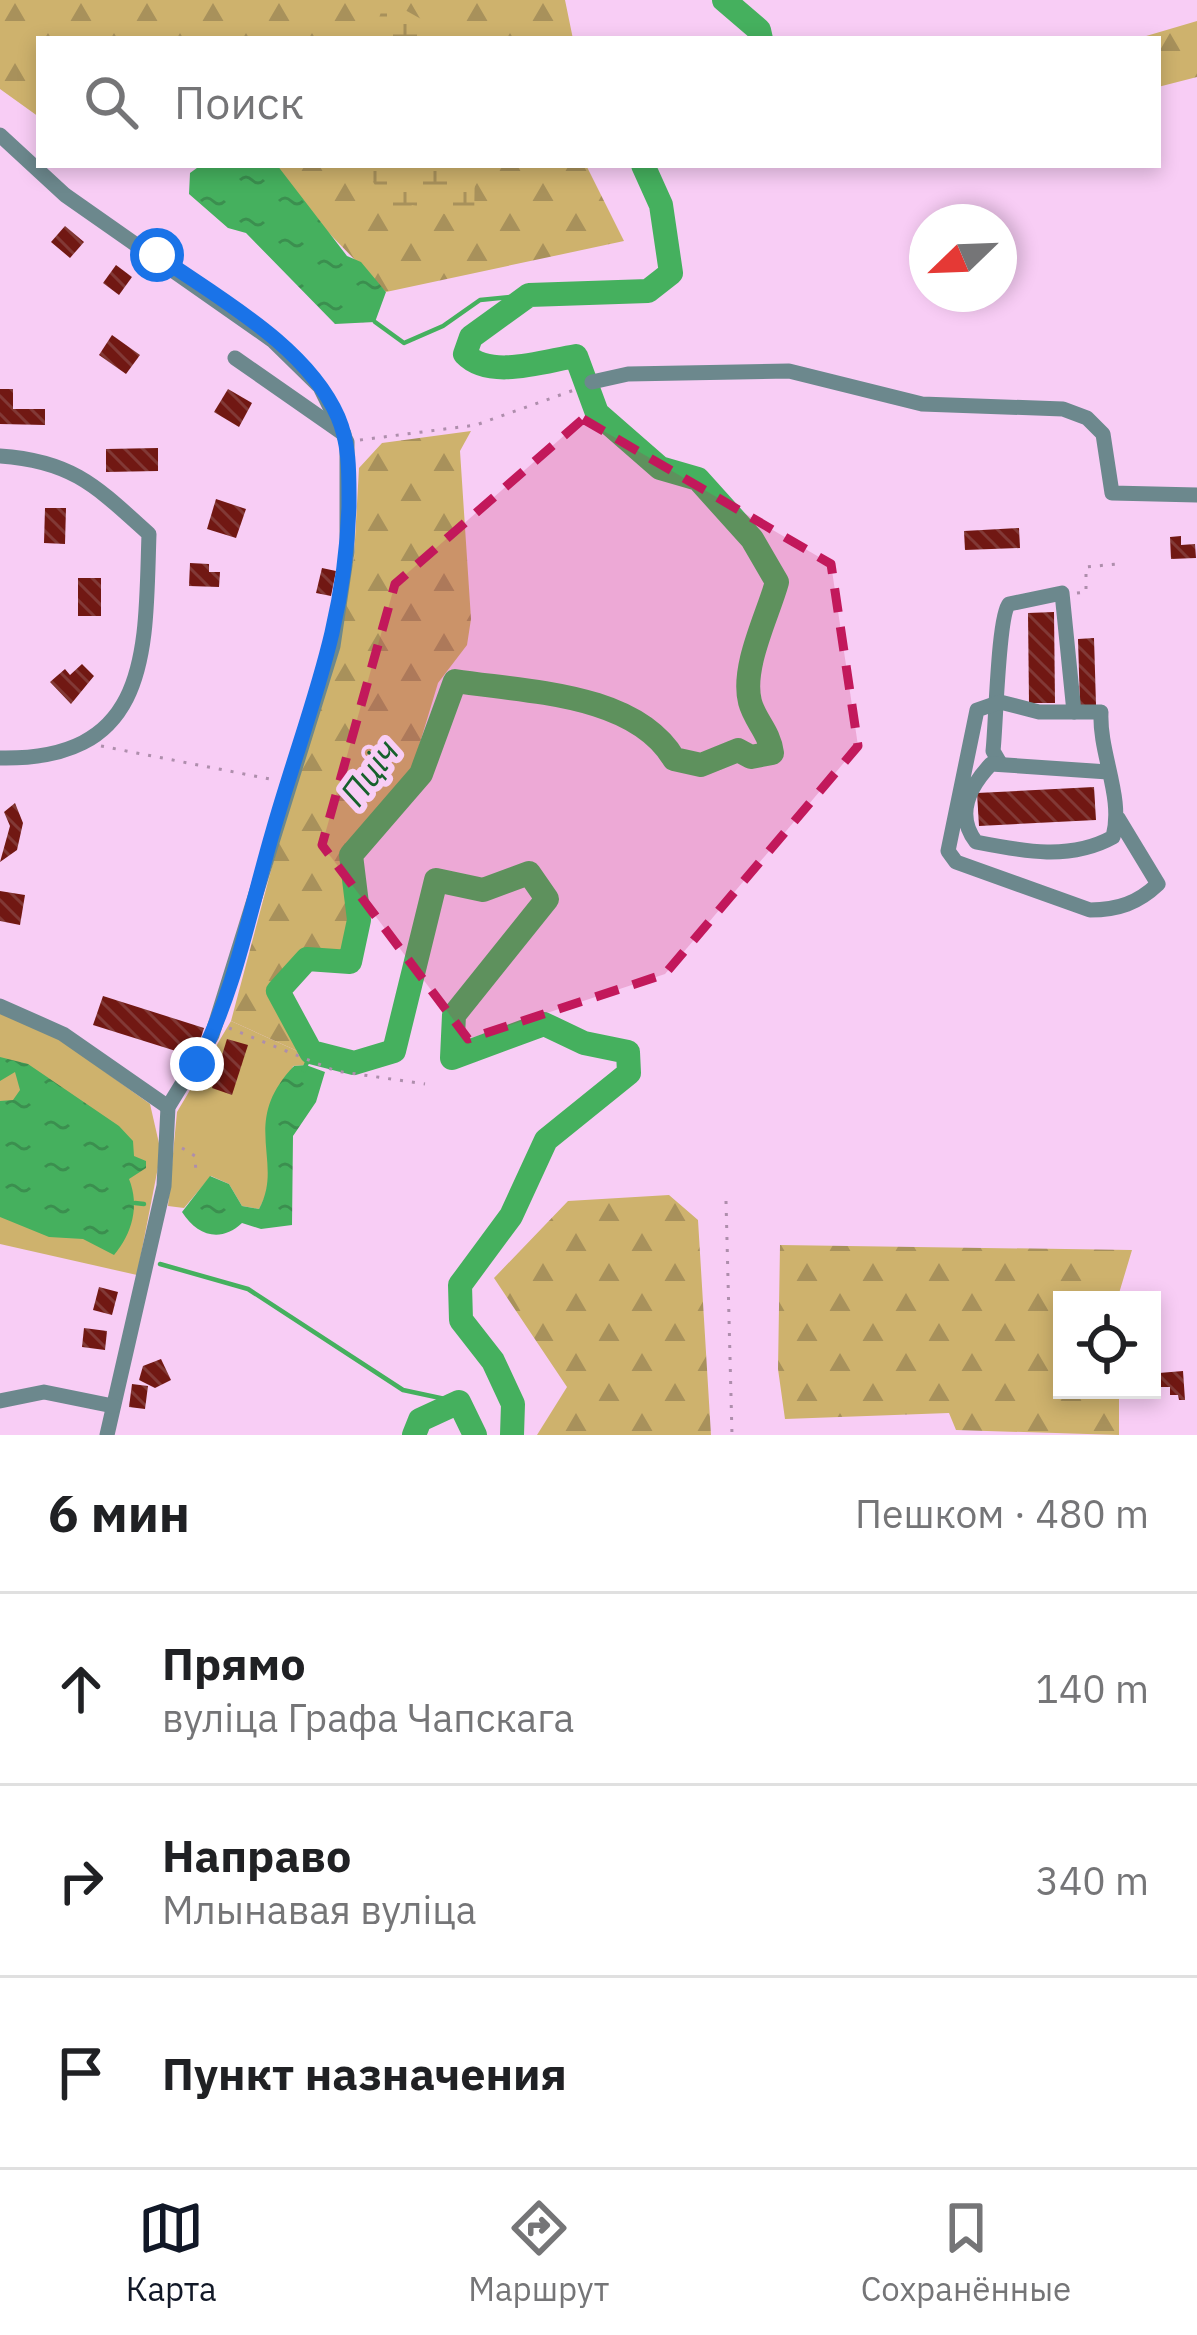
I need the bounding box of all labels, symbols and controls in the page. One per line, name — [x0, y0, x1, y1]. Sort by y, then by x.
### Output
search box — [36, 36, 1161, 168]
icon: search — [78, 69, 144, 135]
text: Поиск — [174, 73, 304, 131]
north arrow — [909, 204, 1017, 312]
route start — [130, 228, 184, 282]
water label: Пціч — [329, 729, 409, 815]
route end — [170, 1037, 224, 1091]
map controls — [1053, 1291, 1161, 1399]
button: locate — [1053, 1291, 1161, 1399]
text: 6 мин — [48, 1480, 190, 1546]
text: Пешком · 480 m — [855, 1488, 1149, 1539]
text: Прямо — [162, 1634, 306, 1692]
icon: ahead — [48, 1656, 114, 1722]
text: 140 m — [1036, 1663, 1149, 1714]
text: вуліца Графа Чапскага — [162, 1692, 574, 1743]
text: Направо — [162, 1826, 351, 1884]
icon: right — [48, 1848, 114, 1914]
text: 340 m — [1036, 1855, 1149, 1906]
text: Млынавая вуліца — [162, 1884, 476, 1935]
icon: arrive — [48, 2040, 114, 2106]
text: Пункт назначения — [162, 2044, 567, 2102]
tab: Карта — [126, 2195, 217, 2310]
tab: Маршрут — [468, 2195, 609, 2310]
tab: Сохранённые — [861, 2195, 1071, 2310]

